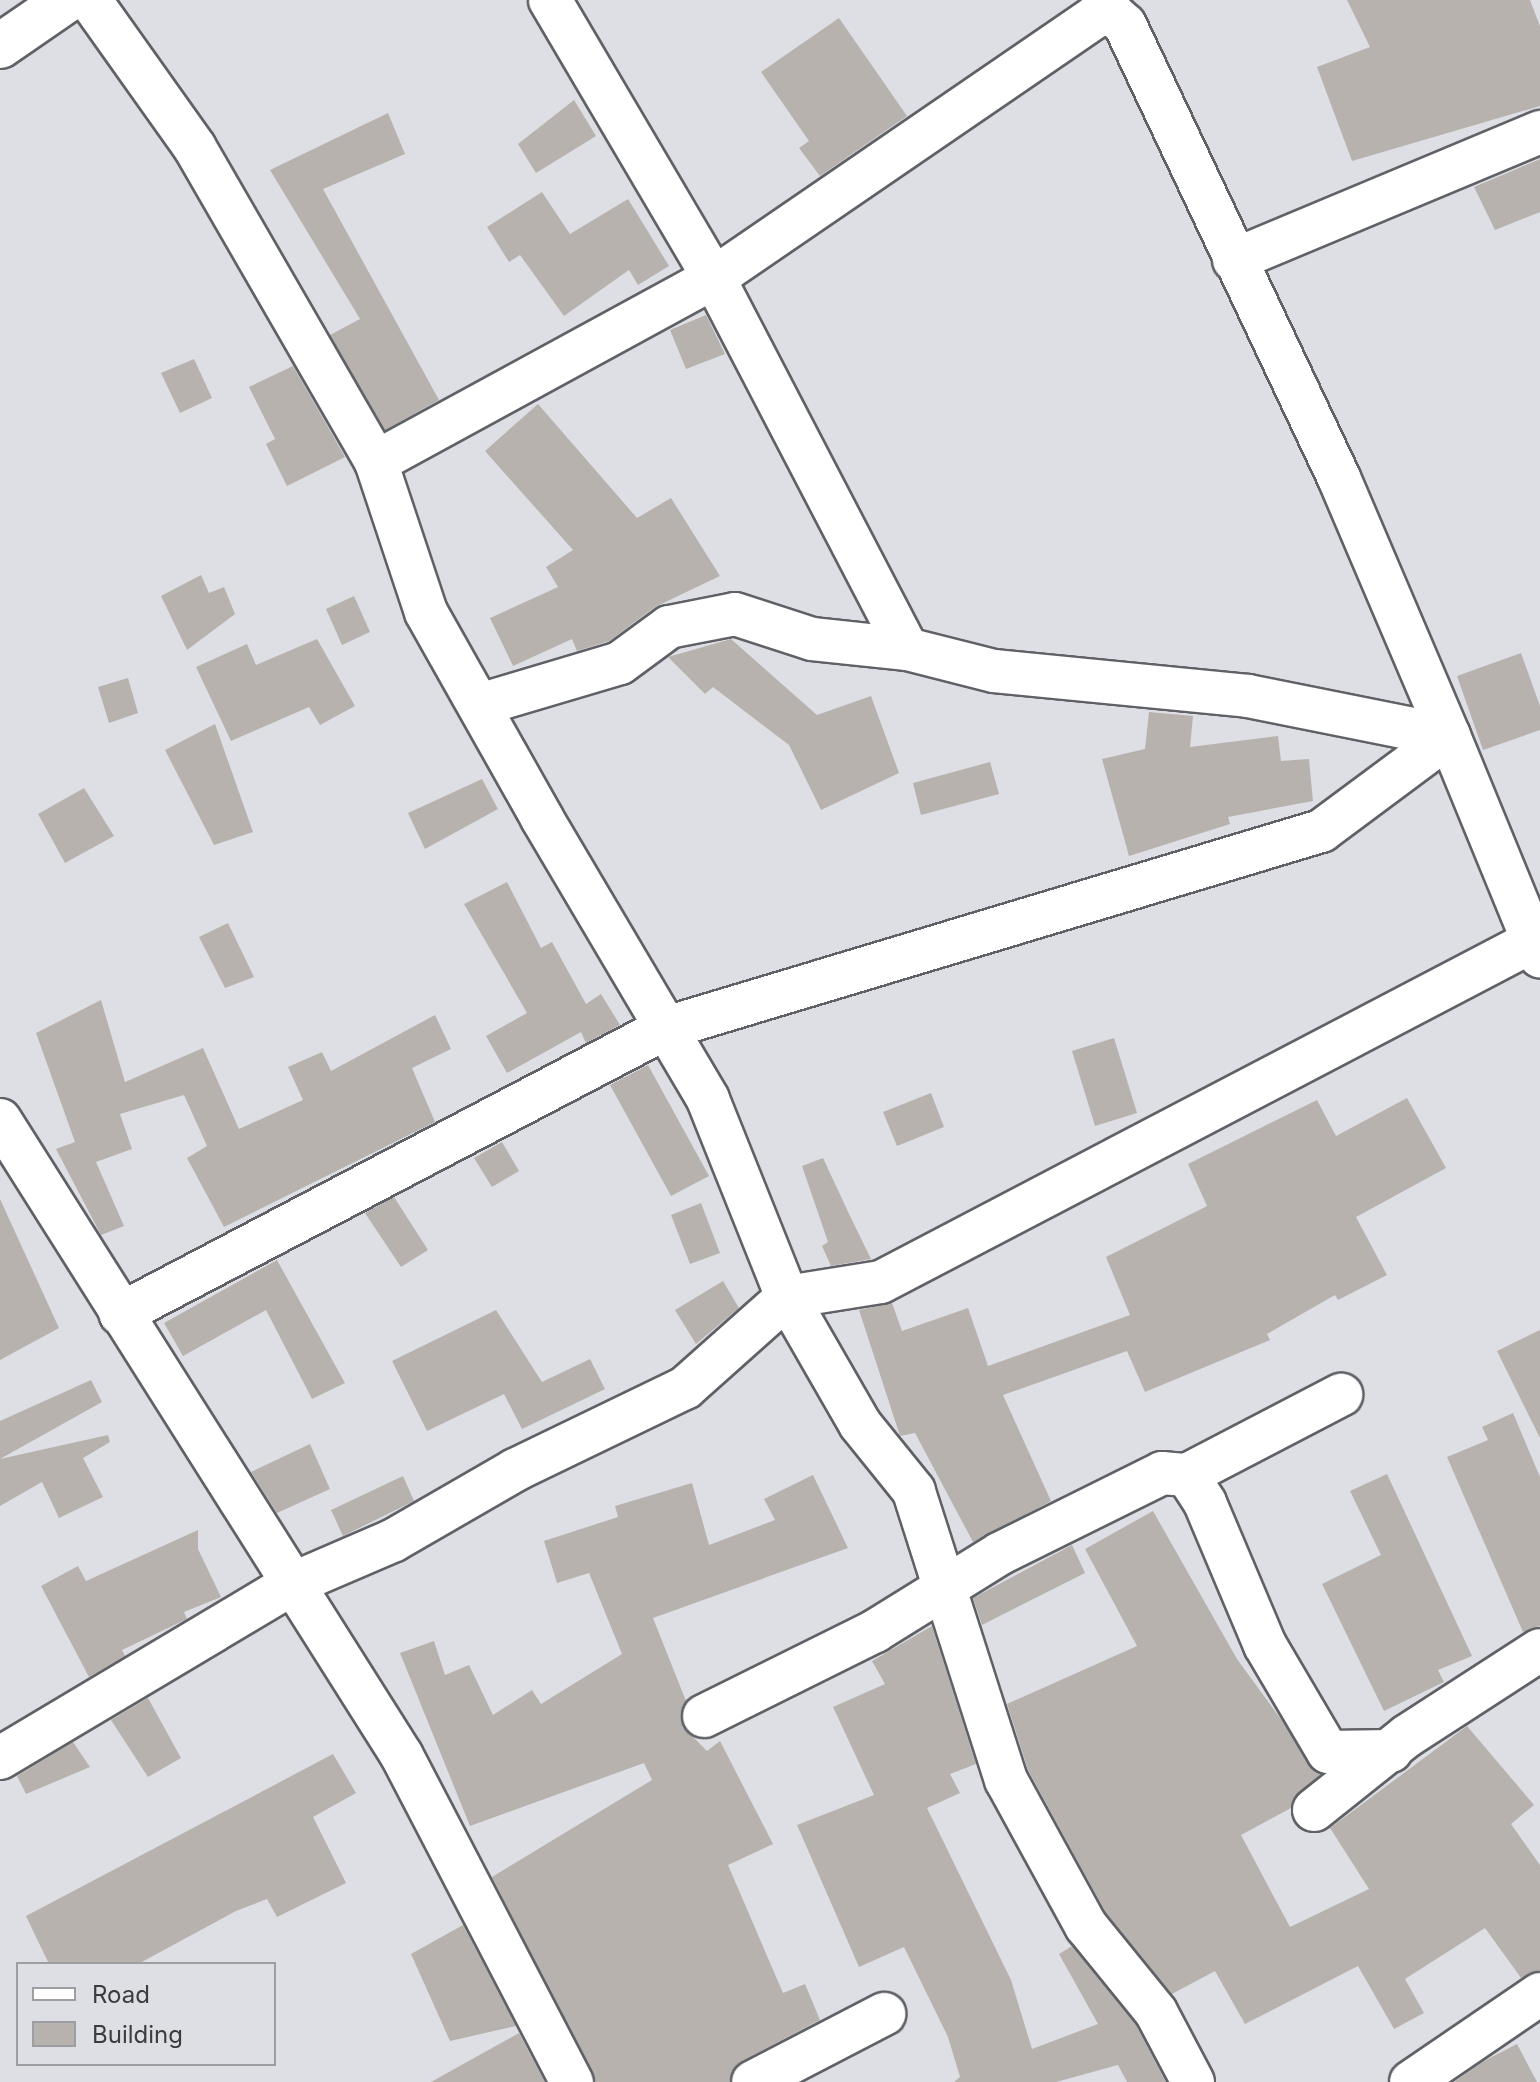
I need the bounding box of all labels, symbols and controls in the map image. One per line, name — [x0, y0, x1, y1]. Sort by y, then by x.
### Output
legend — [16, 1962, 276, 2066]
text: Road — [92, 1980, 150, 2009]
text: Building — [92, 2020, 183, 2049]

